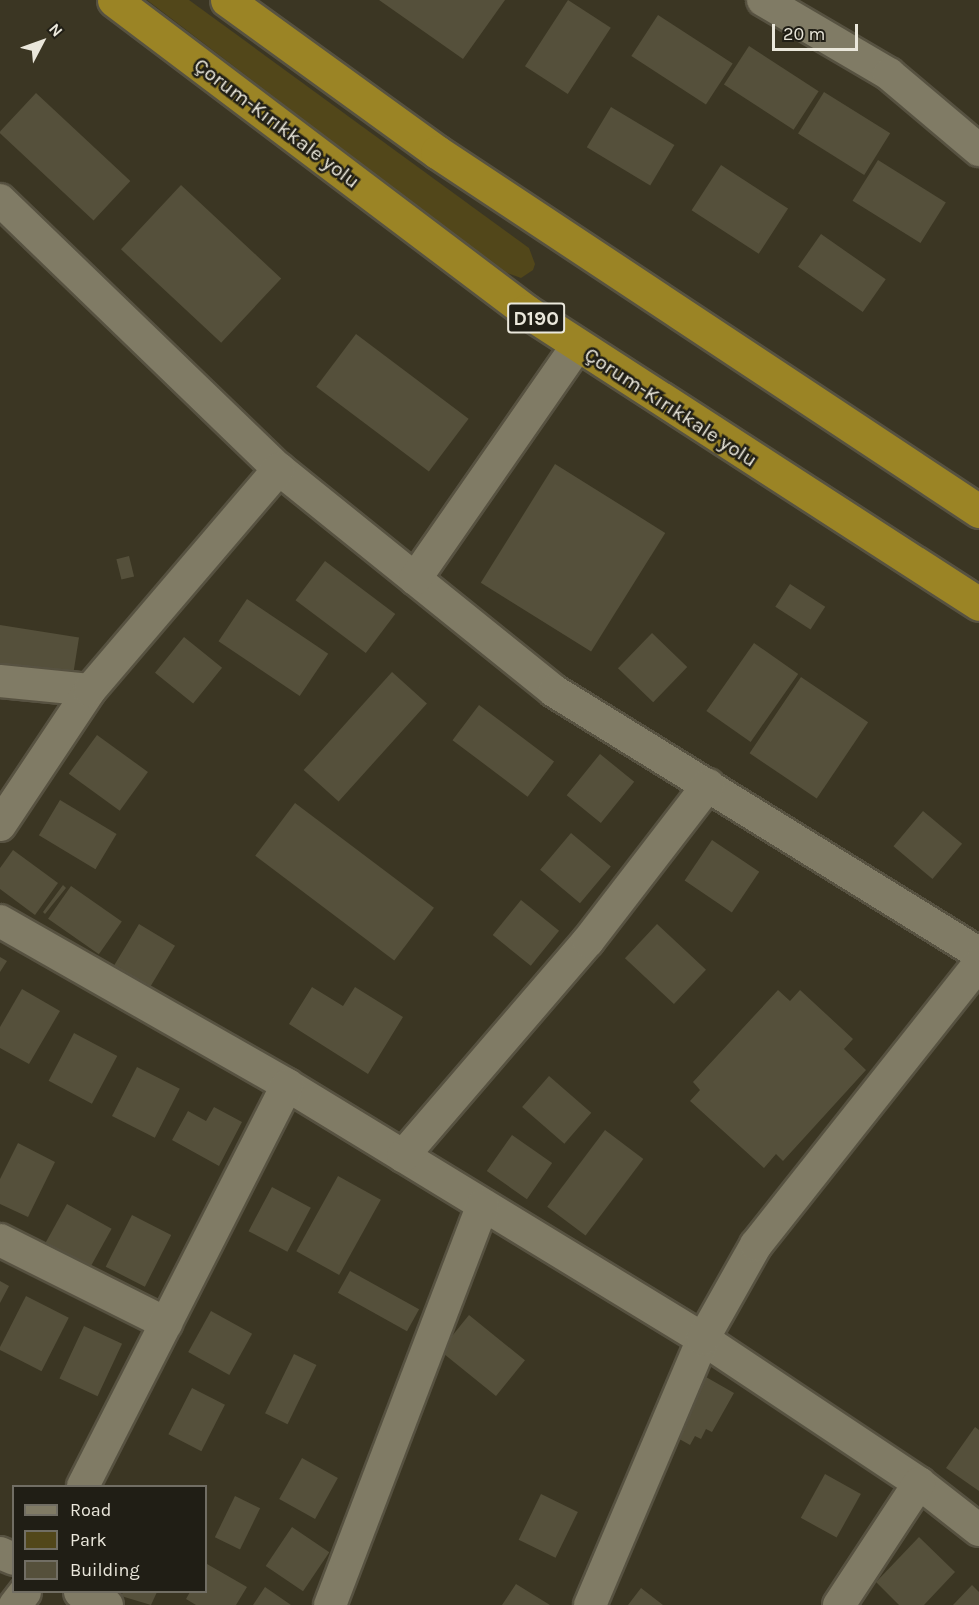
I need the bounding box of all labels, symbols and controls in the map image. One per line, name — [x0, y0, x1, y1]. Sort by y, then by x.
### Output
north arrow — [12, 12, 72, 72]
scale bar — [775, 12, 860, 50]
text: N — [45, 19, 67, 40]
text: 20 m — [783, 23, 825, 45]
street label: Çorum-Kırıkkale yolu — [189, 52, 365, 194]
road number: D190 — [506, 301, 566, 335]
street label: Çorum-Kırıkkale yolu — [580, 342, 762, 472]
legend — [12, 1485, 207, 1593]
text: Road — [70, 1499, 111, 1521]
text: Park — [70, 1529, 107, 1551]
text: Building — [70, 1559, 140, 1581]

